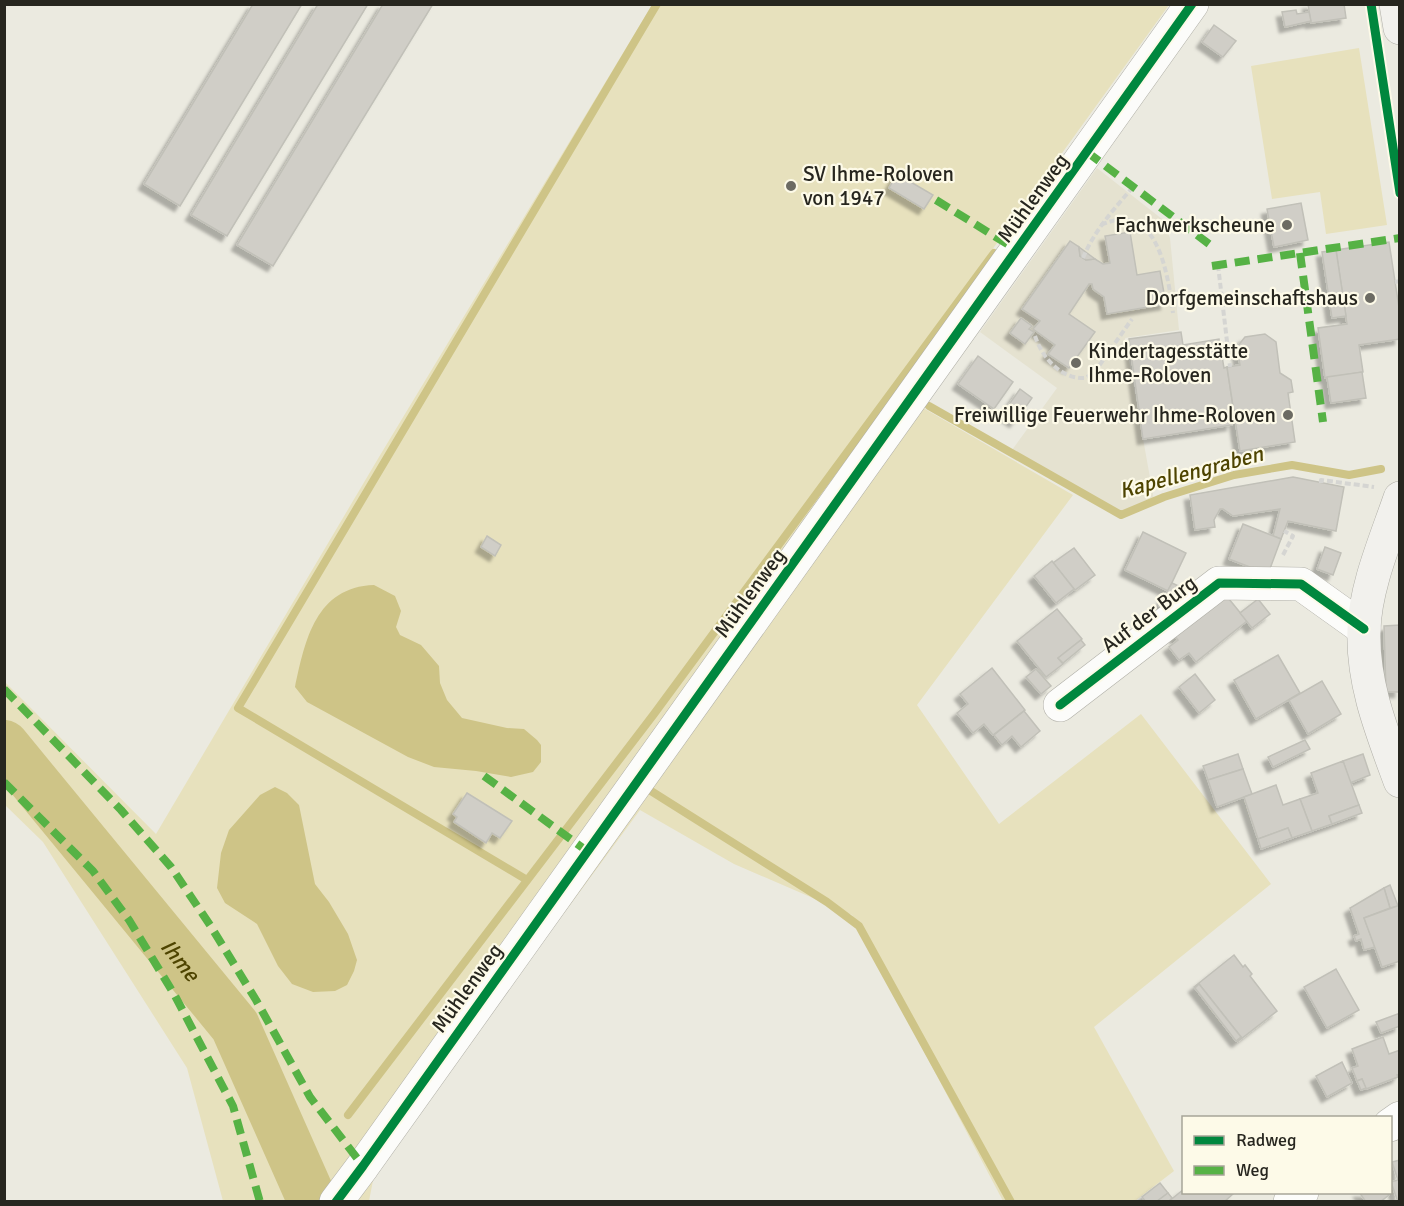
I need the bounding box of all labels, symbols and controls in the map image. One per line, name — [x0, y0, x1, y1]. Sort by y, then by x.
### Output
street label: Mühlenweg — [992, 148, 1074, 248]
place label: SV Ihme-Roloven von 1947 — [803, 161, 954, 211]
marker: SV Ihme-Roloven von 1947 — [784, 179, 798, 193]
place label: Fachwerkscheune — [1115, 212, 1275, 238]
marker: Fachwerkscheune — [1280, 218, 1294, 232]
place label: Dorfgemeinschaftshaus — [1145, 285, 1358, 311]
marker: Dorfgemeinschaftshaus — [1363, 291, 1377, 305]
place label: Kindertagesstätte Ihme-Roloven — [1088, 338, 1248, 388]
marker: Kindertagesstätte Ihme-Roloven — [1069, 356, 1083, 370]
place label: Freiwillige Feuerwehr Ihme-Roloven — [954, 402, 1276, 428]
marker: Freiwillige Feuerwehr Ihme-Roloven — [1281, 408, 1295, 422]
water label: Kapellengraben — [1116, 440, 1267, 504]
street label: Mühlenweg — [709, 543, 791, 643]
street label: Auf der Burg — [1096, 570, 1202, 658]
water label: Ihme — [155, 933, 207, 987]
street label: Mühlenweg — [426, 938, 508, 1038]
legend — [1182, 1116, 1392, 1194]
text: Radweg — [1236, 1129, 1297, 1151]
text: Weg — [1236, 1159, 1269, 1181]

